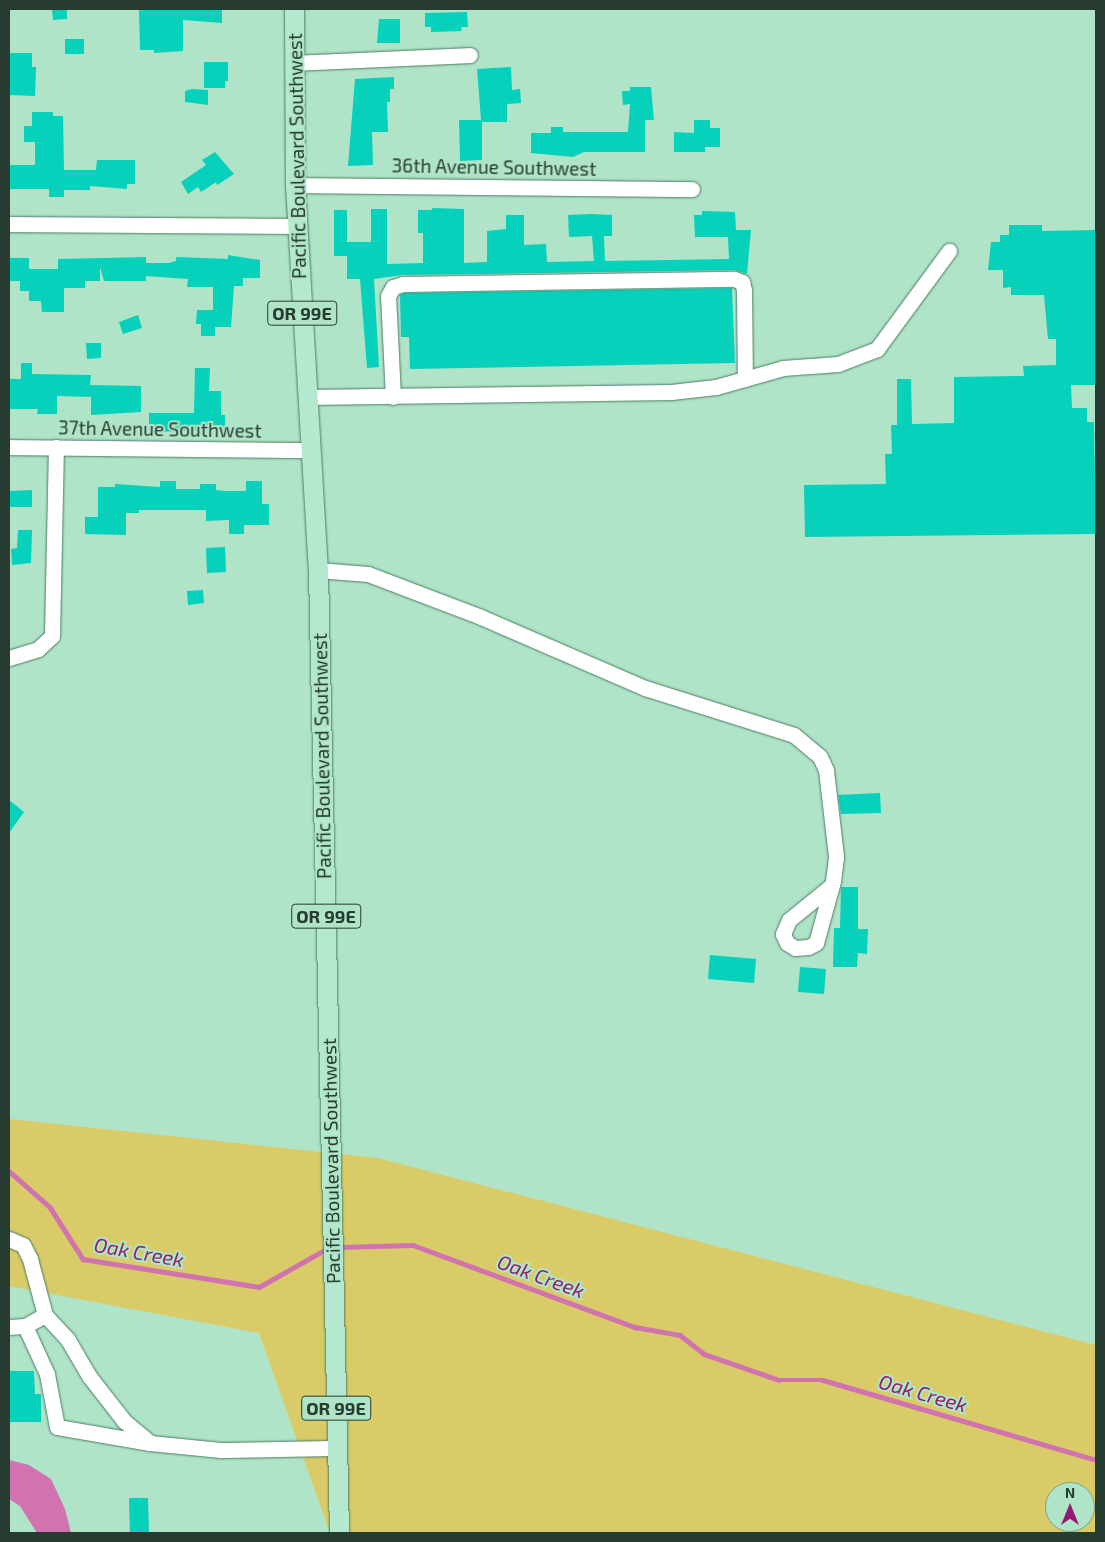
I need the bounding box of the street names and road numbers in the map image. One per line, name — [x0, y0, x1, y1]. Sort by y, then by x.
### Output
street label: Pacific Boulevard Southwest — [283, 33, 311, 279]
street label: 36th Avenue Southwest — [391, 154, 597, 180]
road number: OR 99E — [267, 298, 337, 328]
street label: 37th Avenue Southwest — [58, 416, 262, 442]
street label: Pacific Boulevard Southwest — [308, 633, 336, 879]
road number: OR 99E — [291, 900, 361, 931]
street label: Pacific Boulevard Southwest — [317, 1038, 345, 1284]
road number: OR 99E — [301, 1392, 371, 1424]

